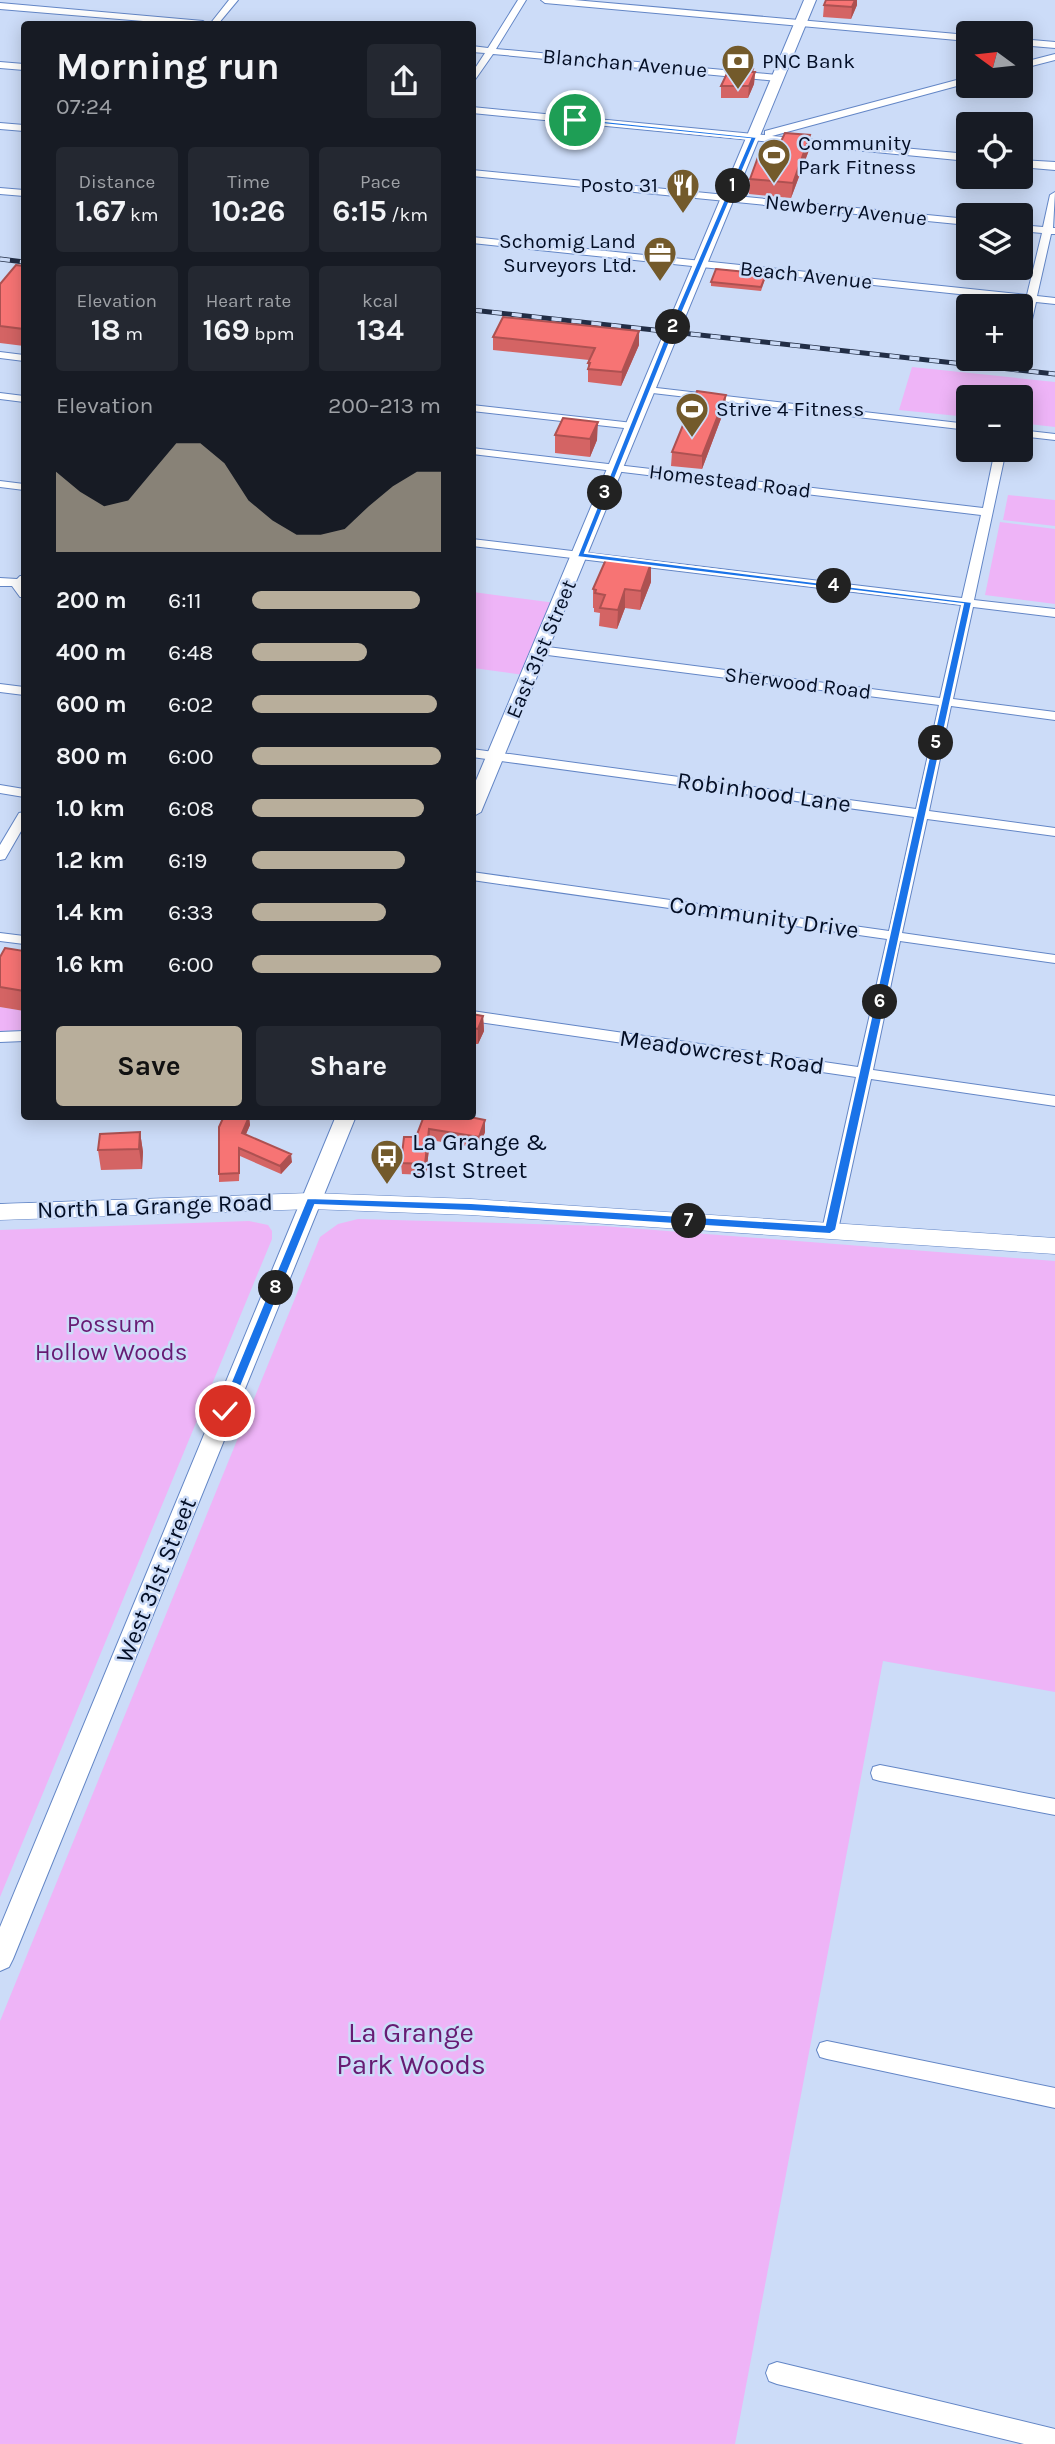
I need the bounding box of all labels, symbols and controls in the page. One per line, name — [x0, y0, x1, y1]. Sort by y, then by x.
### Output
north arrow — [956, 21, 1032, 98]
map controls — [956, 21, 1033, 462]
bank icon: PNC Bank — [719, 42, 757, 91]
text: Morning run — [56, 44, 280, 89]
button: share — [367, 44, 441, 118]
street label: Blanchan Avenue — [542, 44, 708, 82]
place label: PNC Bank — [762, 49, 855, 73]
pin — [545, 90, 605, 150]
text: 07:24 — [56, 93, 112, 120]
icon: arrive — [556, 101, 594, 139]
button: locate — [956, 112, 1033, 189]
place label: Community Park Fitness — [798, 131, 916, 179]
sports icon: Community Park Fitness — [755, 136, 793, 185]
restaurant icon: Posto 31 — [664, 166, 702, 215]
pin: 1 — [716, 168, 750, 204]
text: Distance — [78, 171, 155, 193]
text: Time — [227, 171, 270, 193]
text: Pace — [360, 171, 400, 193]
place label: Posto 31 — [580, 173, 658, 197]
text: 1 — [729, 174, 736, 196]
street label: Newberry Avenue — [764, 190, 928, 230]
text: 1.67 — [75, 193, 125, 229]
text: 10:26 — [211, 193, 286, 229]
text: 6:15 — [332, 193, 387, 229]
button: layers — [956, 203, 1033, 280]
text: km — [125, 204, 158, 226]
text: /km — [387, 204, 428, 226]
place label: Schomig Land Surveyors Ltd. — [499, 229, 636, 277]
office icon: Schomig Land Surveyors Ltd. — [641, 234, 679, 283]
street label: Beach Avenue — [739, 256, 873, 294]
text: Elevation — [77, 290, 157, 312]
text: Heart rate — [206, 290, 291, 312]
text: kcal — [362, 290, 398, 312]
button: + — [956, 294, 1033, 371]
pin: 2 — [656, 310, 690, 344]
text: 18 — [91, 312, 121, 348]
text: 169 — [203, 312, 250, 348]
text: 134 — [357, 312, 404, 348]
text: 2 — [667, 315, 678, 337]
text: m — [121, 323, 143, 345]
text: bpm — [250, 323, 294, 345]
button: − — [956, 385, 1033, 462]
sports icon: Strive 4 Fitness — [673, 390, 711, 439]
text: Elevation — [56, 392, 153, 419]
text: 200–213 m — [328, 392, 441, 419]
place label: Strive 4 Fitness — [716, 397, 864, 421]
street label: Homestead Road — [648, 459, 812, 503]
pin: 3 — [588, 476, 622, 510]
text: 3 — [599, 481, 610, 503]
pin: 4 — [816, 568, 852, 604]
text: 4 — [828, 574, 839, 596]
street label: East 31st Street — [501, 576, 581, 722]
text: 200 m — [56, 587, 127, 614]
text: 6:11 — [168, 587, 202, 614]
text: 400 m — [56, 639, 126, 666]
text: 6:48 — [168, 639, 213, 666]
street label: Sherwood Road — [723, 662, 873, 704]
text: 600 m — [56, 691, 127, 718]
text: 6:02 — [168, 691, 213, 718]
pin: 5 — [918, 726, 954, 760]
text: 5 — [930, 731, 941, 753]
text: 800 m — [56, 743, 128, 770]
text: 6:00 — [168, 743, 214, 770]
street label: Robinhood Lane — [675, 766, 853, 818]
text: 1.0 km — [56, 795, 125, 822]
text: 6:08 — [168, 795, 214, 822]
text: 1.2 km — [56, 847, 124, 874]
text: 6:19 — [168, 847, 207, 874]
street label: Community Drive — [668, 890, 860, 944]
text: 1.4 km — [56, 899, 124, 926]
text: 6:33 — [168, 899, 214, 926]
text: 1.6 km — [56, 951, 124, 978]
text: 6:00 — [168, 951, 214, 978]
pin: 6 — [862, 984, 898, 1020]
text: 6 — [874, 990, 885, 1012]
street label: Meadowcrest Road — [618, 1024, 826, 1080]
button: Save — [56, 1026, 242, 1106]
button: Share — [256, 1026, 441, 1106]
place label: La Grange & 31st Street — [412, 1128, 547, 1184]
bus stop icon: La Grange & 31st Street — [368, 1137, 406, 1186]
street label: North La Grange Road — [36, 1188, 274, 1224]
pin: 7 — [672, 1204, 706, 1238]
text: 7 — [684, 1209, 693, 1231]
pin: 8 — [258, 1270, 294, 1306]
text: 8 — [269, 1276, 282, 1298]
park label: Possum Hollow Woods — [35, 1310, 187, 1366]
pin — [195, 1381, 255, 1441]
icon: check — [206, 1392, 244, 1430]
street label: West 31st Street — [110, 1493, 202, 1667]
park label: La Grange Park Woods — [336, 2016, 486, 2081]

